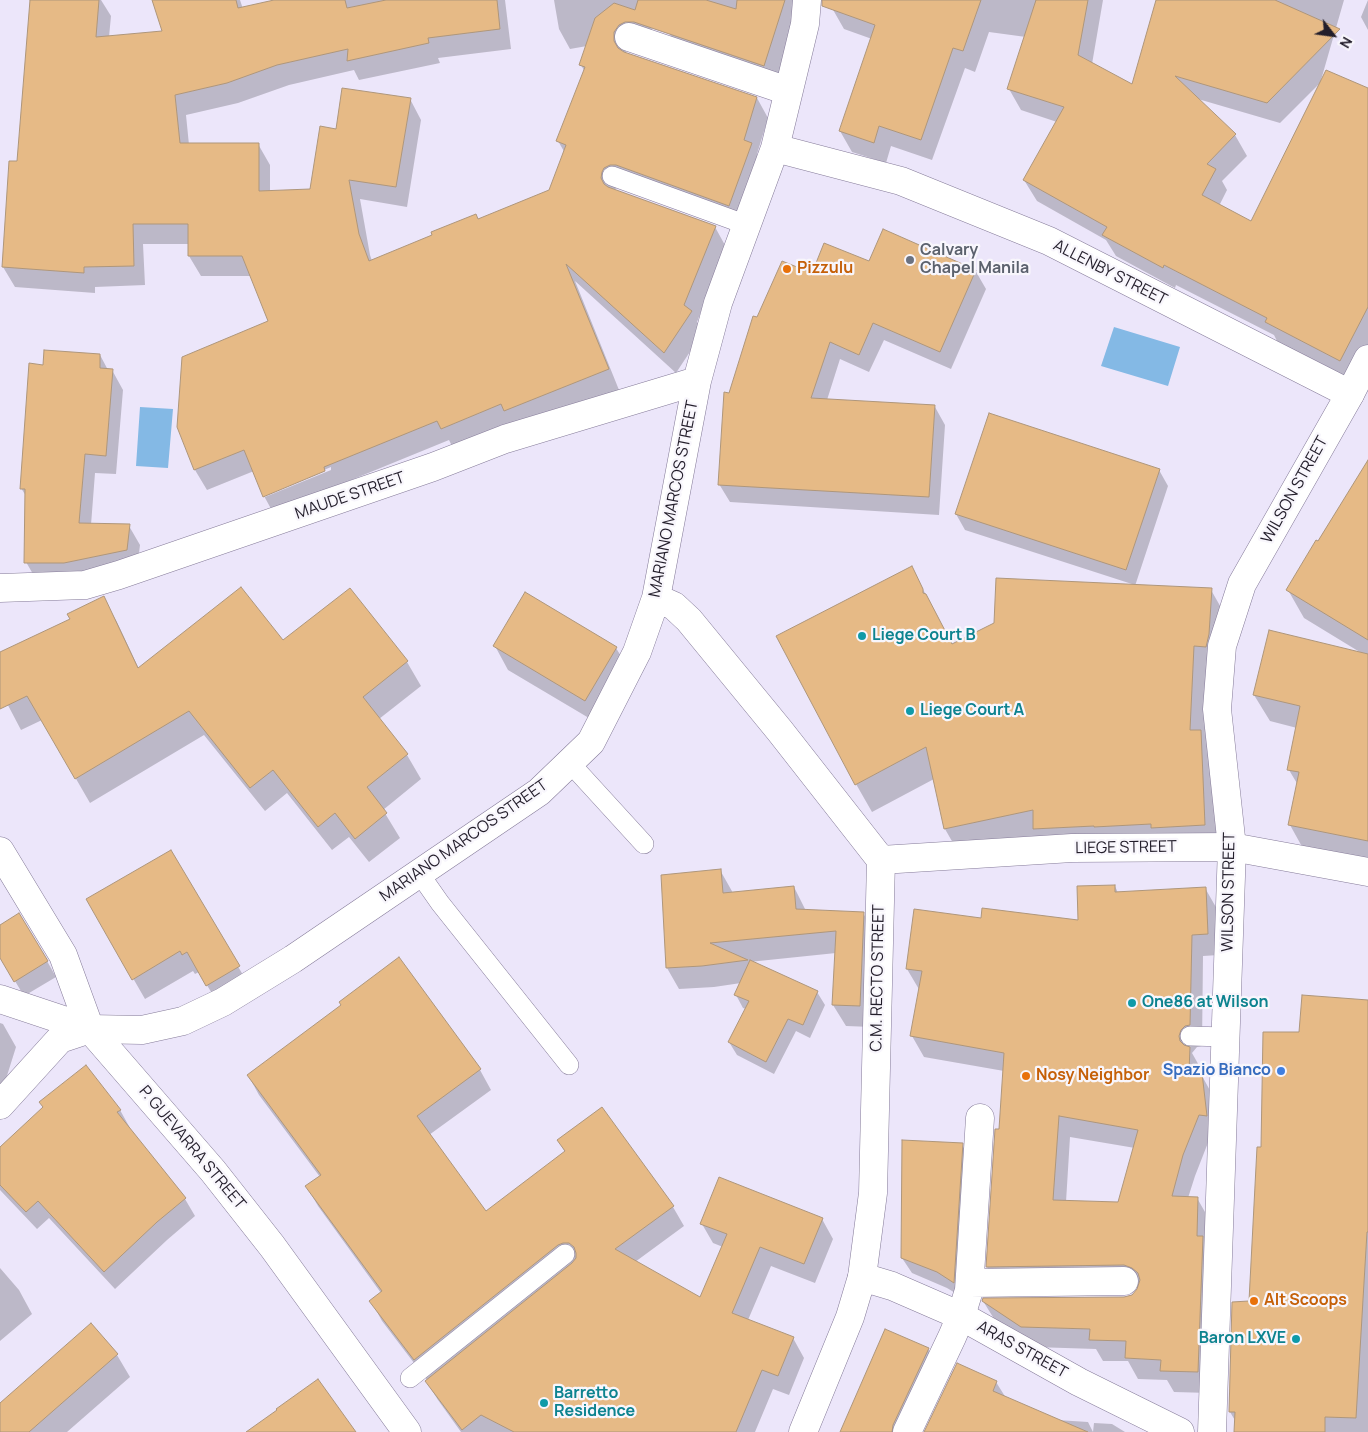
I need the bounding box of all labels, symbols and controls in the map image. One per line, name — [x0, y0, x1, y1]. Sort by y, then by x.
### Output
north arrow — [1308, 10, 1358, 60]
text: N — [1336, 34, 1357, 52]
street label: ALLENBY STREET — [1050, 236, 1170, 310]
place label: Calvary Chapel Manila — [920, 241, 1029, 279]
marker: Calvary Chapel Manila — [904, 254, 916, 266]
place label: Pizzulu — [797, 259, 853, 279]
marker: Pizzulu — [781, 263, 793, 275]
street label: MARIANO MARCOS STREET — [645, 399, 703, 599]
street label: WILSON STREET — [1258, 433, 1332, 547]
street label: MAUDE STREET — [293, 468, 407, 524]
place label: Liege Court B — [872, 626, 976, 646]
marker: Liege Court B — [856, 630, 868, 642]
place label: Liege Court A — [920, 701, 1024, 721]
marker: Liege Court A — [904, 705, 916, 717]
street label: MARIANO MARCOS STREET — [377, 776, 551, 906]
street label: WILSON STREET — [1218, 832, 1240, 952]
street label: LIEGE STREET — [1075, 838, 1177, 858]
street label: C.M. RECTO STREET — [867, 904, 889, 1052]
place label: One86 at Wilson — [1142, 993, 1269, 1013]
marker: One86 at Wilson — [1126, 997, 1138, 1009]
place label: Spazio Bianco — [1163, 1061, 1271, 1081]
marker: Spazio Bianco — [1275, 1065, 1287, 1077]
place label: Nosy Neighbor — [1036, 1066, 1149, 1086]
marker: Nosy Neighbor — [1020, 1070, 1032, 1082]
street label: P. GUEVARRA STREET — [135, 1082, 249, 1214]
place label: Alt Scoops — [1264, 1291, 1347, 1311]
marker: Alt Scoops — [1248, 1295, 1260, 1307]
street label: ARAS STREET — [973, 1317, 1071, 1383]
place label: Baron LXVE — [1199, 1329, 1286, 1349]
marker: Baron LXVE — [1290, 1333, 1302, 1345]
place label: Barretto Residence — [554, 1384, 635, 1422]
marker: Barretto Residence — [538, 1397, 550, 1409]

